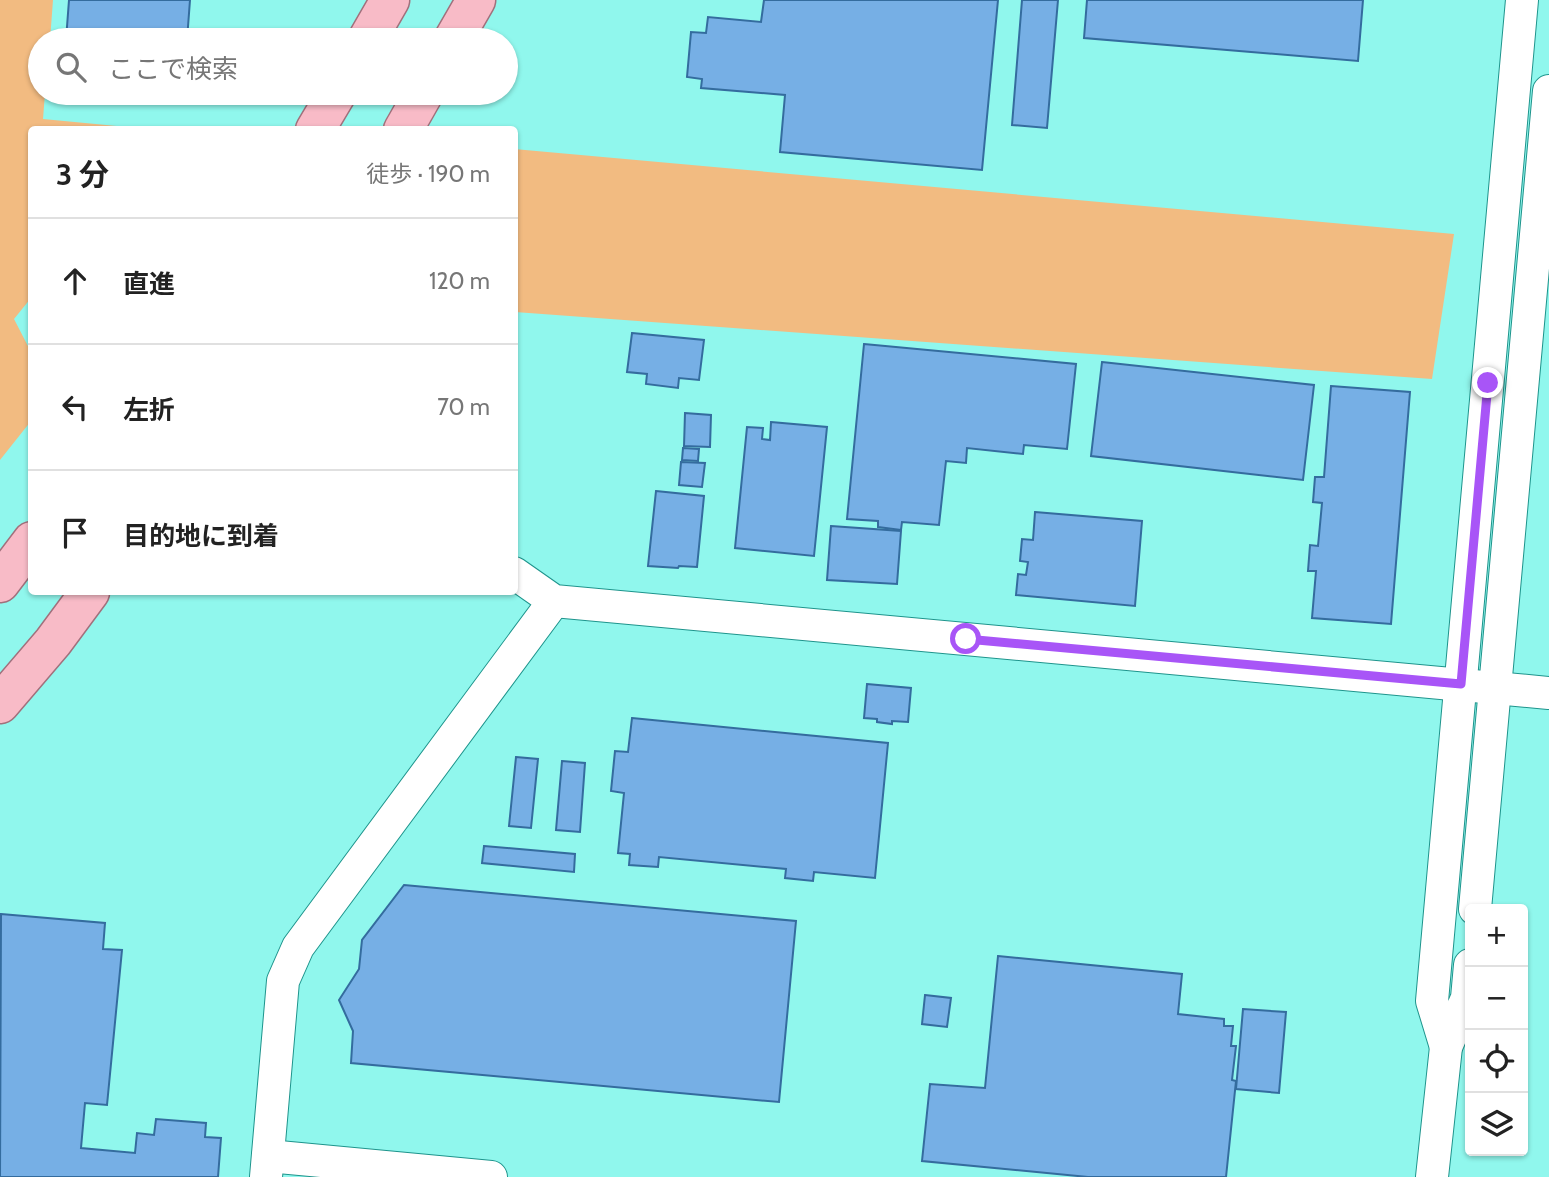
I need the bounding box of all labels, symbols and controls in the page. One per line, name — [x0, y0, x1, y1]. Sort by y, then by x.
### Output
search box — [28, 28, 518, 105]
icon: search — [52, 48, 90, 86]
text: ここで検索 — [108, 53, 238, 85]
text: 3 分 — [56, 156, 109, 193]
text: 徒歩 · 190 m — [366, 160, 490, 188]
icon: ahead — [56, 262, 94, 300]
text: 120 m — [429, 267, 490, 295]
text: 直進 — [123, 268, 175, 300]
route end — [1472, 367, 1503, 398]
icon: left — [56, 388, 94, 426]
text: 70 m — [437, 393, 490, 421]
text: 左折 — [123, 394, 175, 426]
icon: arrive — [56, 514, 94, 552]
text: 目的地に到着 — [123, 520, 279, 552]
route start — [950, 623, 981, 654]
map controls — [1465, 904, 1528, 1156]
button: + — [1465, 904, 1528, 967]
button: − — [1465, 967, 1528, 1030]
button: locate — [1465, 1030, 1528, 1093]
button: layers — [1465, 1093, 1528, 1156]

